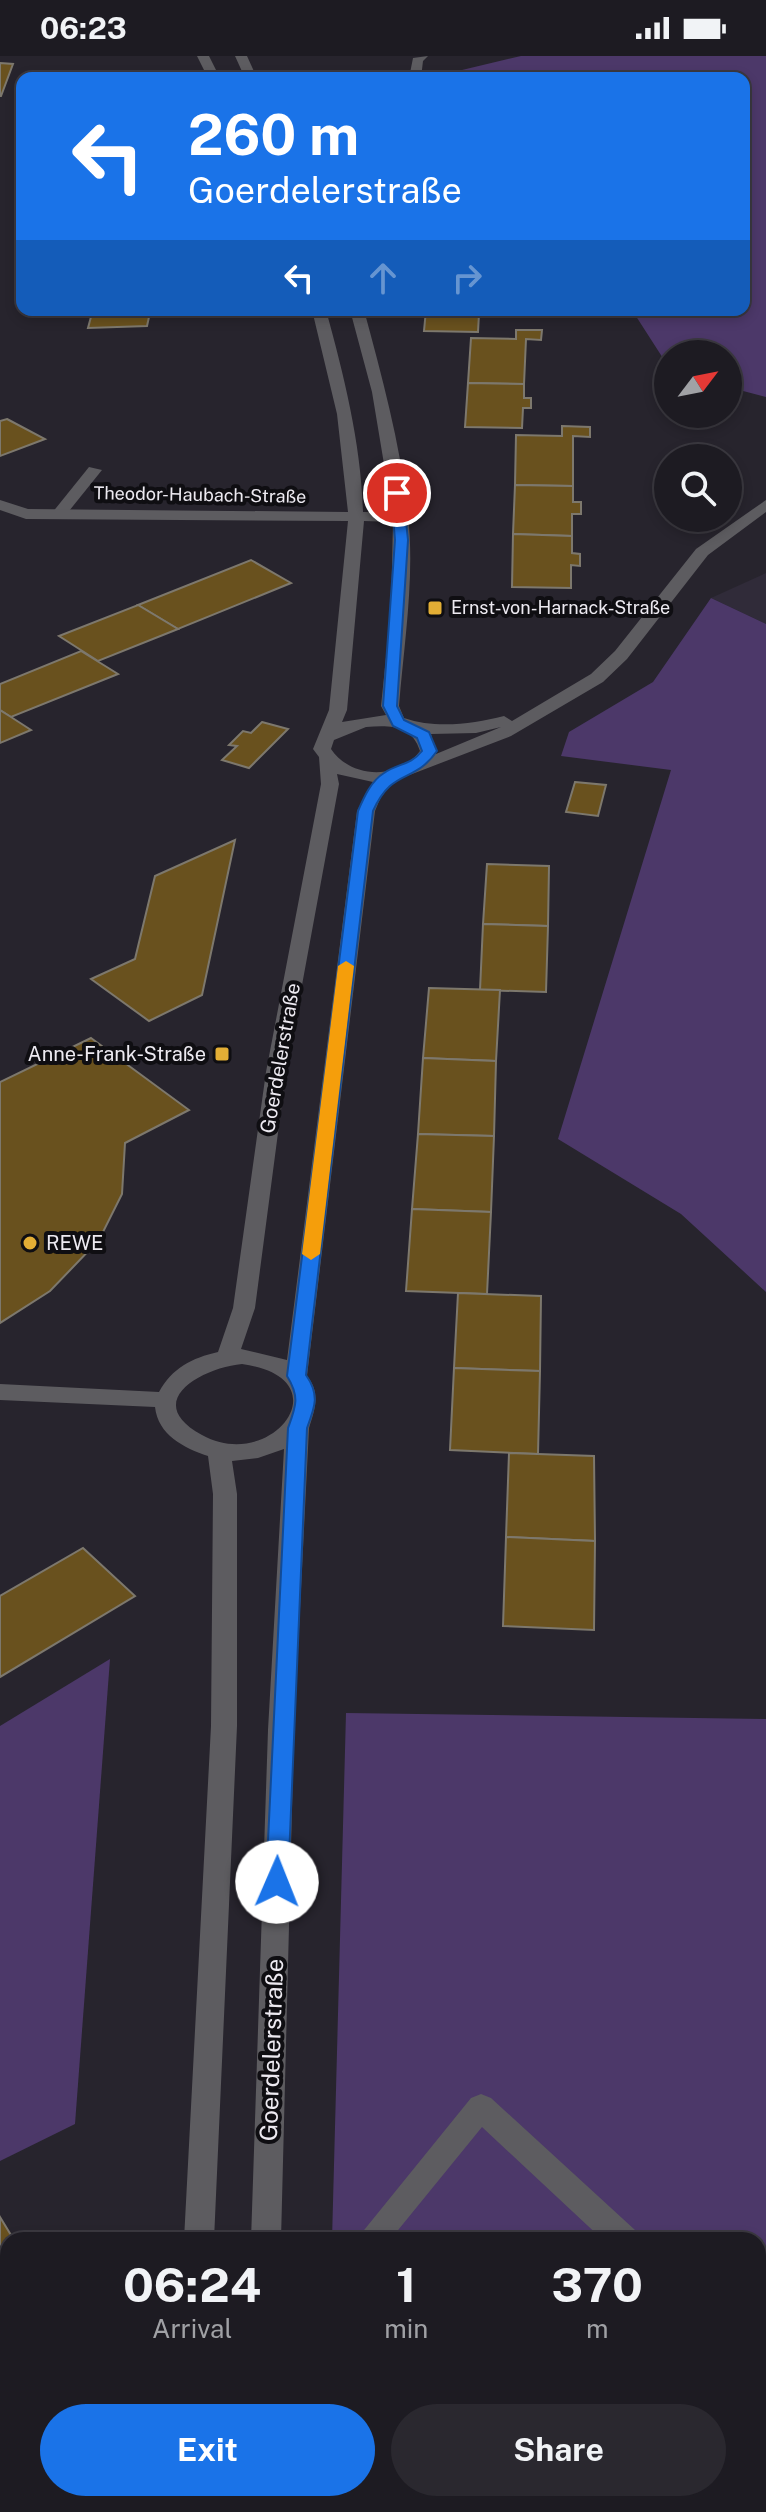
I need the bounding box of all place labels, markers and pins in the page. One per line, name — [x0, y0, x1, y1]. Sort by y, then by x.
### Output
pin — [363, 459, 431, 527]
place label: Ernst-von-Harnack-Straße — [451, 597, 670, 618]
marker: Ernst-von-Harnack-Straße — [426, 599, 444, 617]
place label: Anne-Frank-Straße — [28, 1042, 206, 1066]
marker: Anne-Frank-Straße — [213, 1045, 231, 1063]
place label: REWE — [46, 1231, 104, 1255]
marker: REWE — [21, 1234, 39, 1252]

